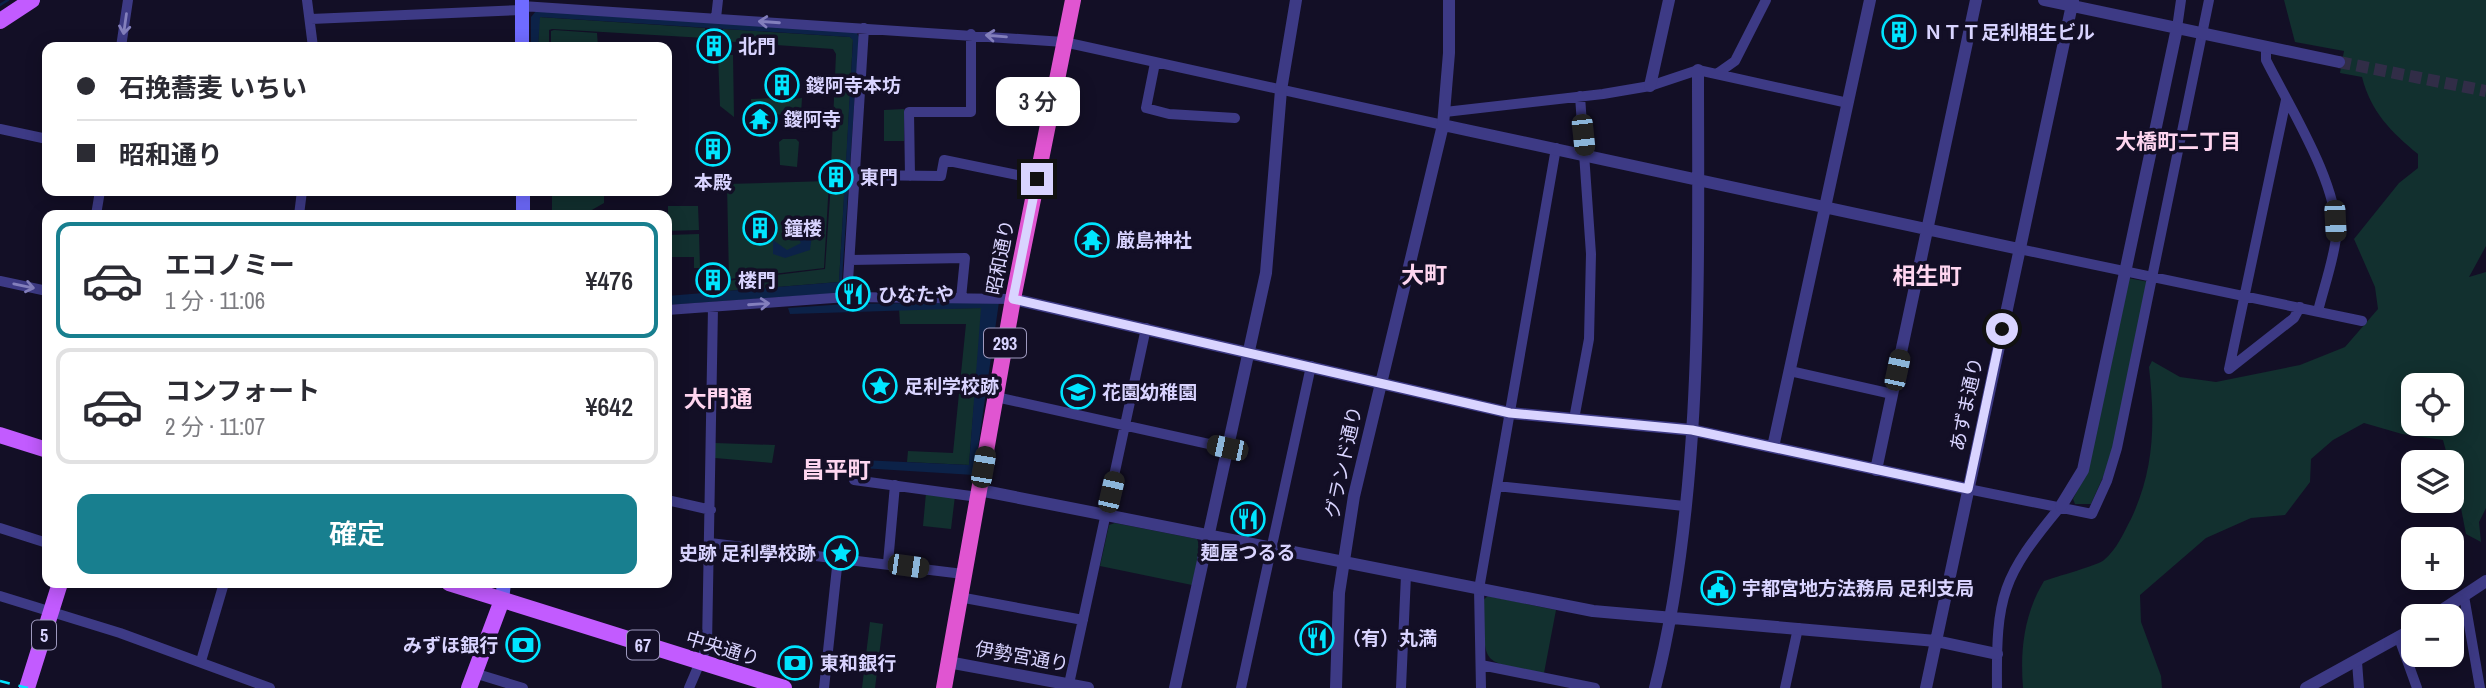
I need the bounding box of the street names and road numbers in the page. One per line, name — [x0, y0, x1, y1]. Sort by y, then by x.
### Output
street label: 昭和通り — [980, 217, 1020, 297]
road number: 293 — [984, 328, 1026, 358]
street label: あずま通り — [1943, 355, 1989, 453]
street label: グランド通り — [1318, 404, 1368, 520]
road number: 5 — [32, 620, 56, 650]
street label: 中央通り — [683, 624, 763, 672]
road number: 67 — [627, 630, 659, 660]
street label: 伊勢宮通り — [973, 635, 1071, 677]

